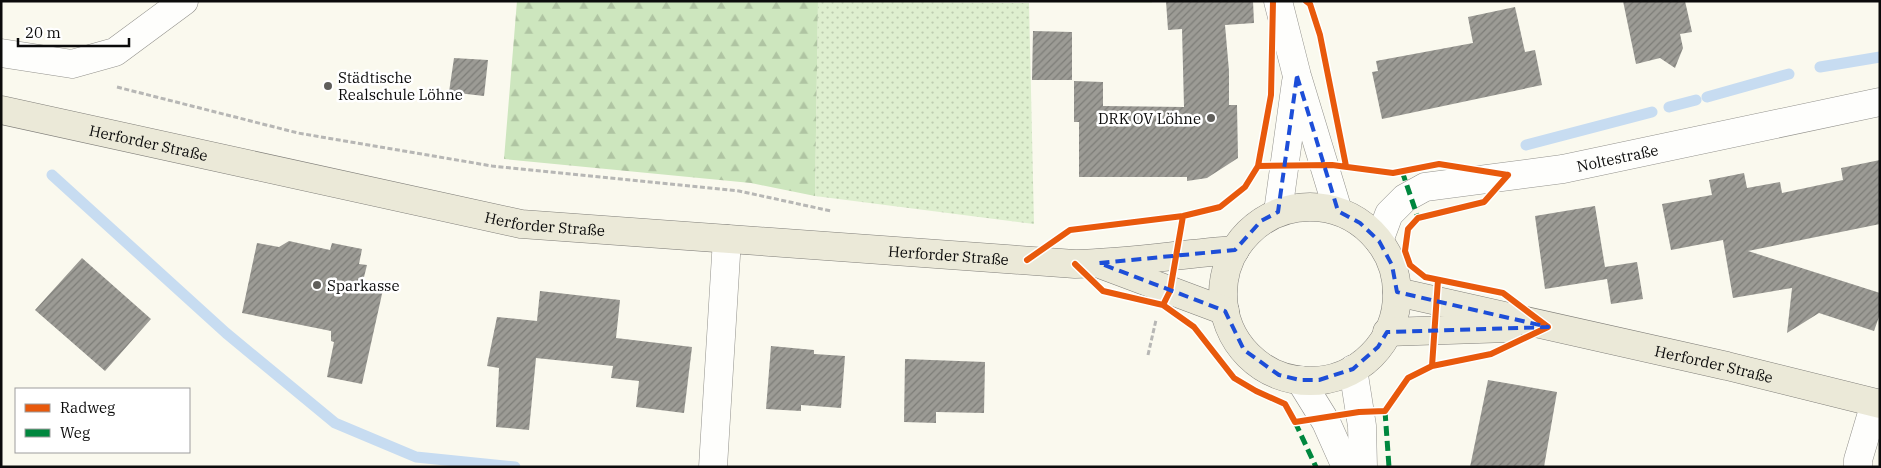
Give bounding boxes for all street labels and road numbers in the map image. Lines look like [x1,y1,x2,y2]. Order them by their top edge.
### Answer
street label: Herforder Straße [87,120,210,165]
street label: Noltestraße [1575,140,1660,175]
street label: Herforder Straße [483,207,606,240]
street label: Herforder Straße [888,241,1010,269]
street label: Herforder Straße [1653,341,1775,387]

